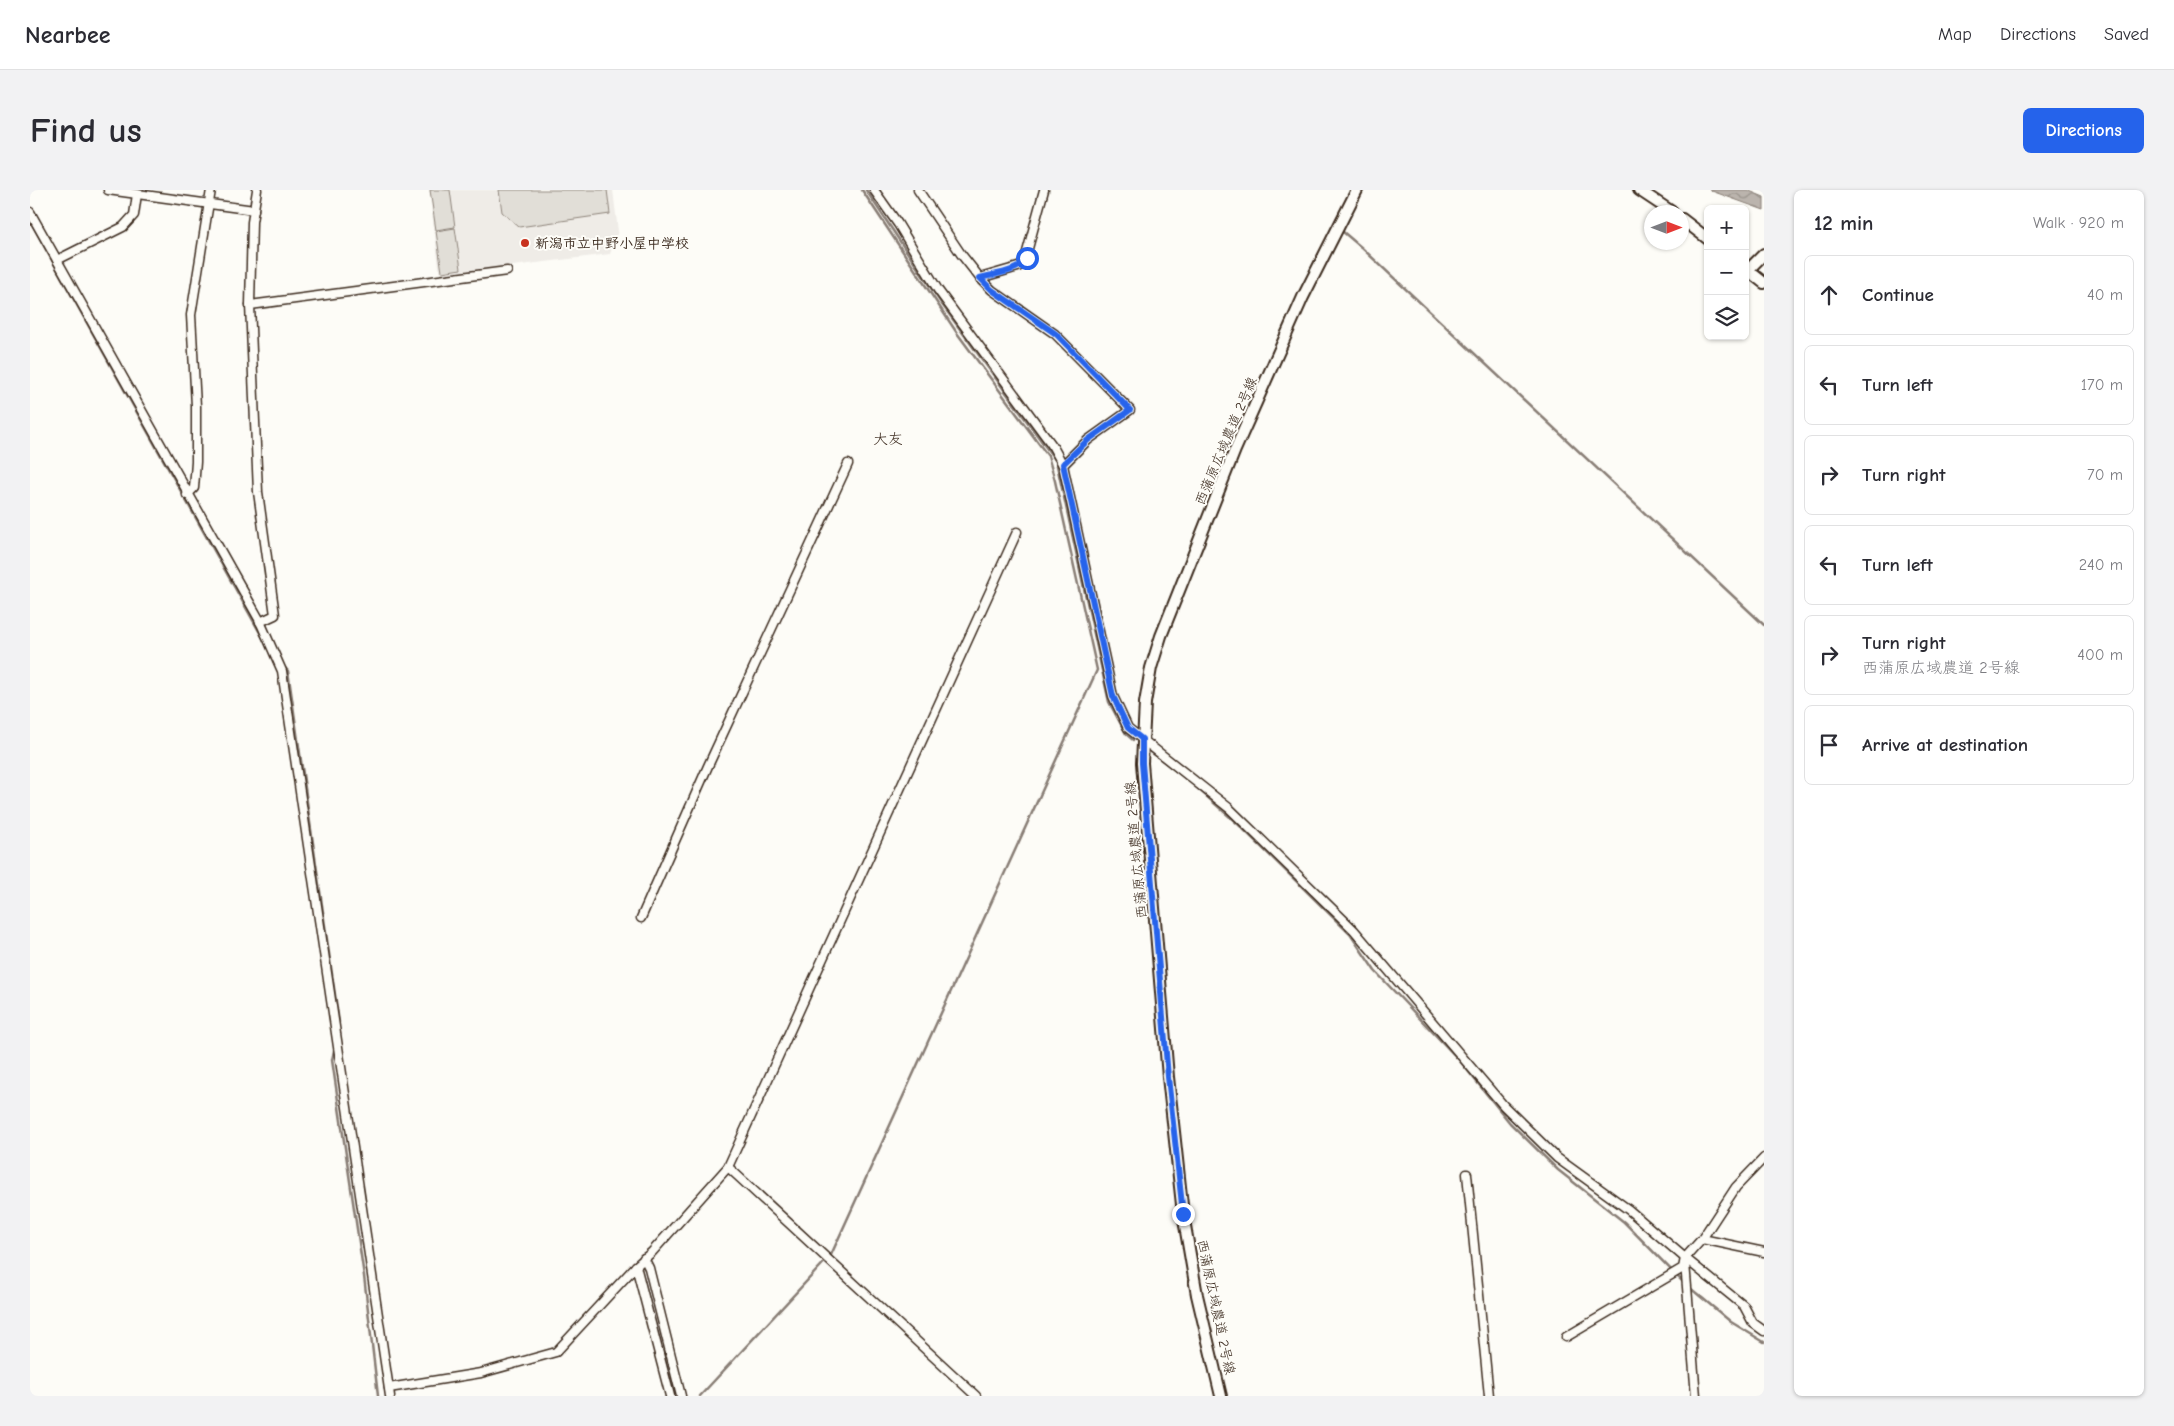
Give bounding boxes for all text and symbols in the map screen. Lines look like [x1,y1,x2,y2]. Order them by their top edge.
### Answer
text: Nearbee [25,21,110,49]
text: Map [1938,24,1972,45]
text: Directions [2000,24,2076,45]
text: Saved [2104,24,2149,45]
button: Directions [2023,108,2144,153]
text: Find us [30,110,142,151]
north arrow [1644,205,1689,250]
map controls [1704,205,1749,340]
button: + [1704,205,1749,250]
text: 12 min [1814,211,1873,235]
text: Walk · 920 m [2033,214,2124,232]
place label: 新潟市立中野小屋中学校 [535,235,689,252]
marker: 新潟市立中野小屋中学校 [519,237,531,249]
route start [1016,247,1039,270]
button: − [1704,250,1749,295]
icon: ahead [1815,281,1843,309]
text: Continue [1862,284,1934,306]
text: 40 m [2087,286,2123,304]
button: layers [1704,295,1749,340]
icon: left [1815,371,1843,399]
street label: 西蒲原広域農道 2号線 [1191,374,1261,508]
text: Turn left [1862,374,1933,396]
text: 170 m [2081,376,2123,394]
district label: 大友 [873,430,903,448]
icon: right [1815,461,1843,489]
text: Turn right [1862,464,1946,486]
text: 70 m [2087,466,2123,484]
icon: left [1815,551,1843,579]
text: Turn left [1862,554,1933,576]
text: 240 m [2079,556,2123,574]
text: Turn right [1862,632,1946,654]
icon: right [1815,641,1843,669]
text: 400 m [2077,646,2123,664]
text: 西蒲原広域農道 2号線 [1862,659,2020,677]
icon: arrive [1815,731,1843,759]
text: Arrive at destination [1862,734,2028,756]
street label: 西蒲原広域農道 2号線 [1122,781,1150,919]
route end [1172,1203,1195,1226]
street label: 西蒲原広域農道 2号線 [1193,1238,1239,1376]

